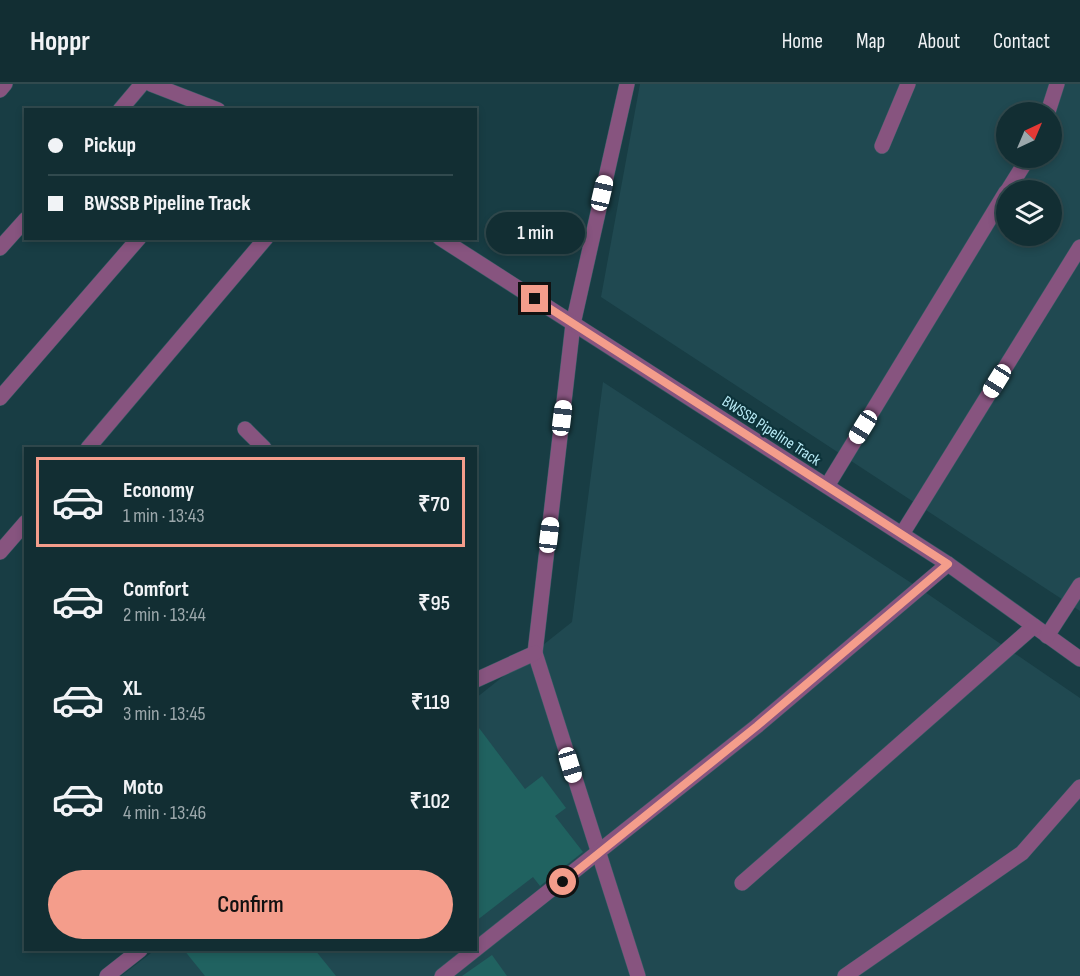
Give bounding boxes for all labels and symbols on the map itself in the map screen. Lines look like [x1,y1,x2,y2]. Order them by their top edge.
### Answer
north arrow [996,102,1062,168]
car [589,173,615,213]
callout: 1 min [486,212,584,254]
route end [521,285,548,312]
car [980,361,1014,401]
street label: BWSSB Pipeline Track [718,392,824,470]
car [551,399,573,437]
car [846,407,880,447]
car [538,516,560,554]
car [556,745,584,785]
route start [549,868,576,895]

